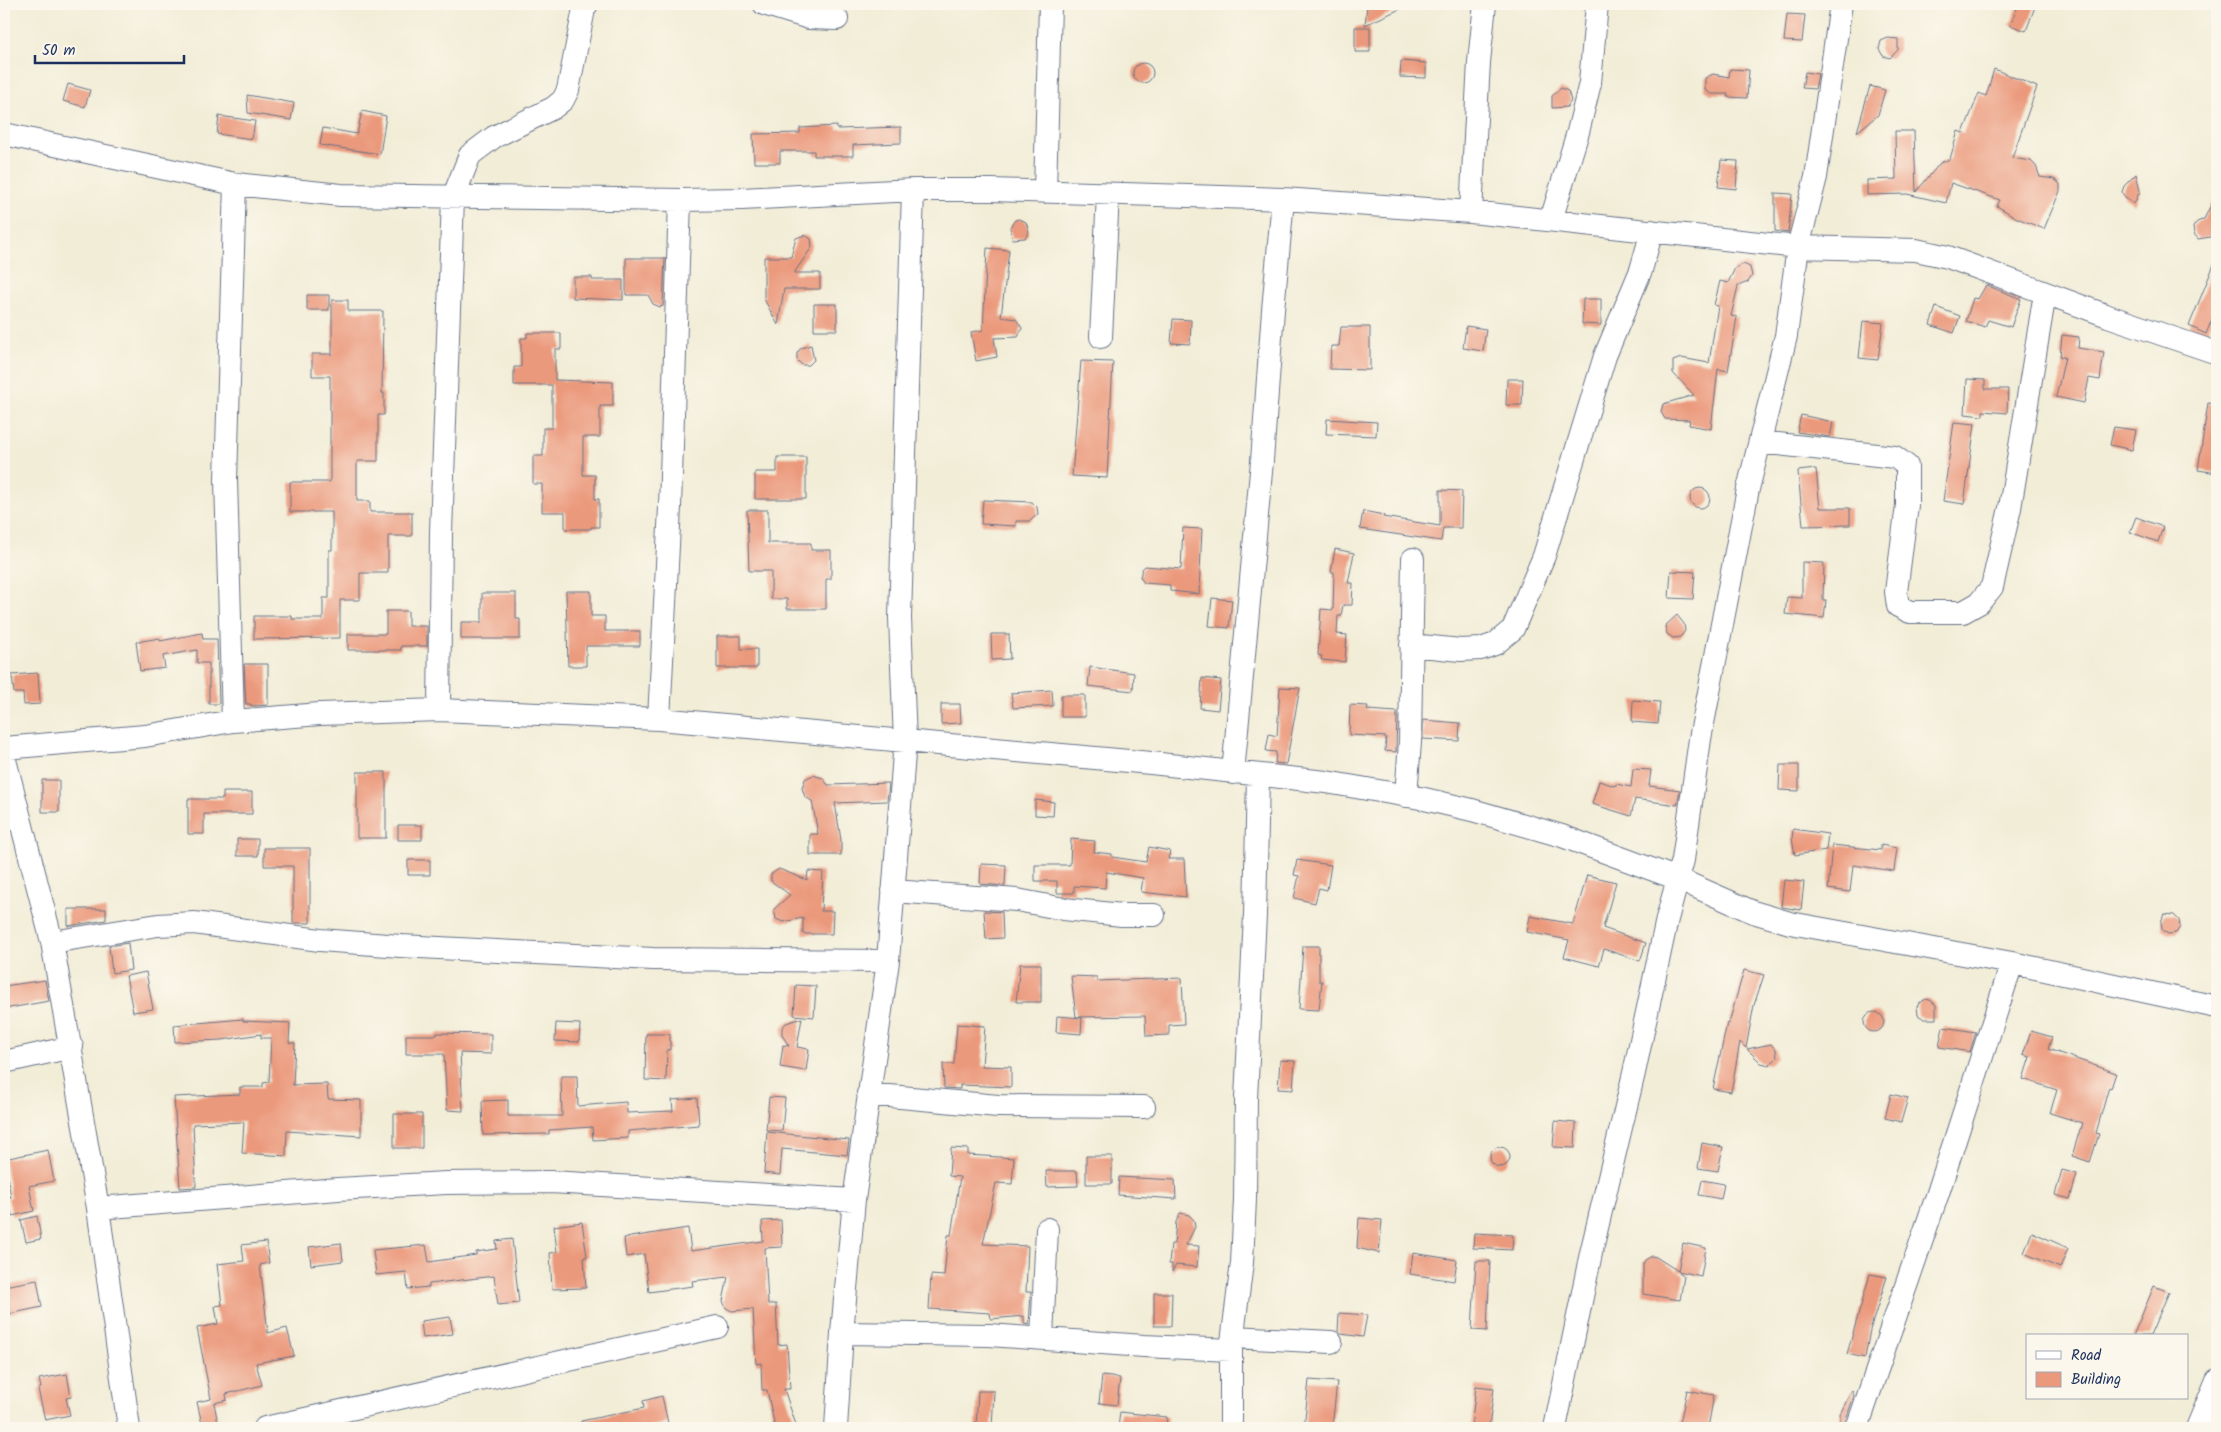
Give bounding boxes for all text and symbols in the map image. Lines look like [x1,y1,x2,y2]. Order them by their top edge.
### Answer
scale bar [35,32,184,64]
text: 50 m [42,39,76,63]
legend [2026,1334,2188,1400]
text: Road [2071,1344,2102,1368]
text: Building [2071,1368,2121,1392]

